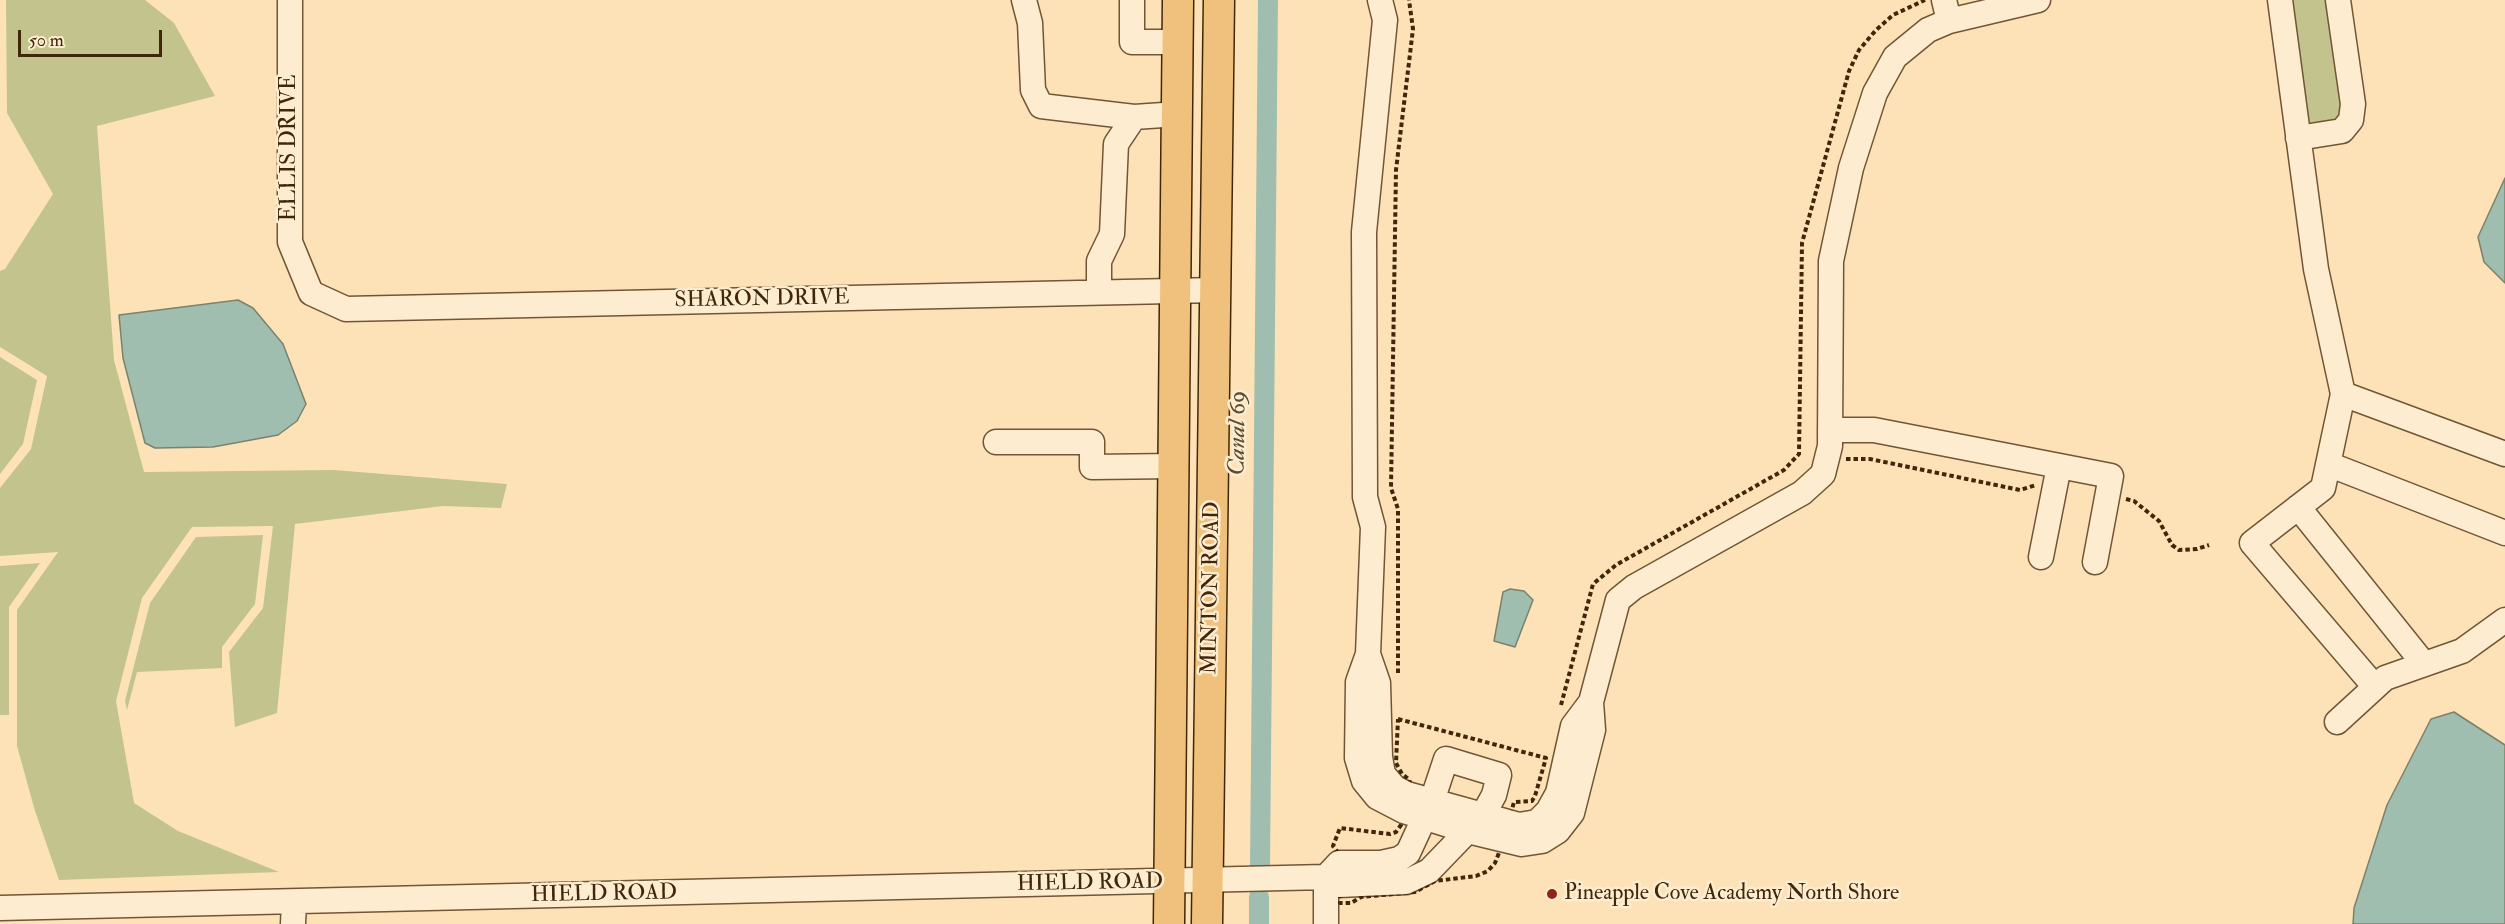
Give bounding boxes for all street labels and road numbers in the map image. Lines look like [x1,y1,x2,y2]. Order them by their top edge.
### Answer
street label: ELLIS DRIVE [277,74,303,222]
street label: SHARON DRIVE [674,285,850,315]
street label: MINTON ROAD [1197,501,1227,675]
street label: HIELD ROAD [1017,870,1163,898]
street label: HIELD ROAD [531,881,677,909]

